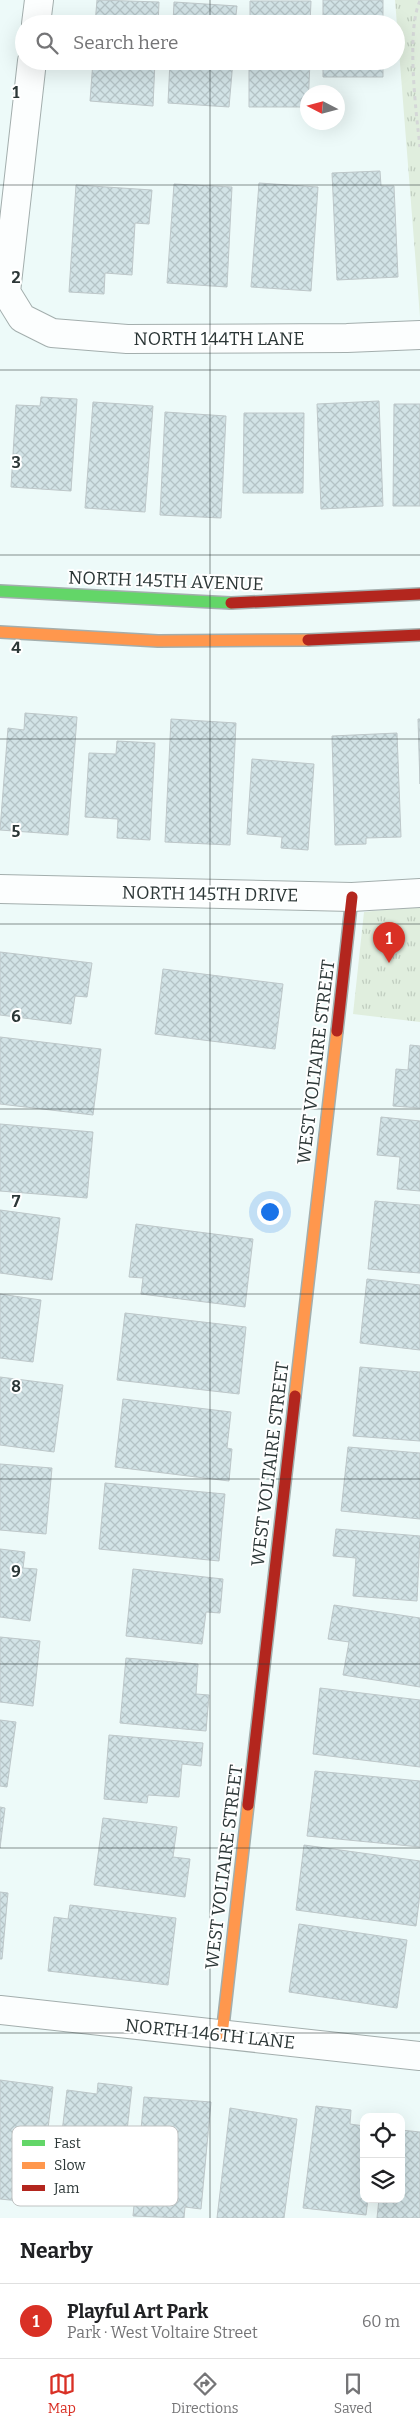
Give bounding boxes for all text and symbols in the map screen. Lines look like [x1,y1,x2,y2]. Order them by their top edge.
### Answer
search box [15,15,405,70]
icon: search [33,29,61,57]
text: Search here [73,31,178,54]
text: 1 [13,83,20,102]
north arrow [300,85,345,130]
text: 2 [11,268,21,287]
street label: NORTH 144TH LANE [134,328,304,350]
text: 3 [11,453,21,472]
street label: NORTH 145TH AVENUE [68,567,264,595]
text: 4 [11,638,21,657]
text: 5 [12,822,21,841]
street label: NORTH 145TH DRIVE [122,881,298,907]
pin: 1 [373,922,405,963]
street label: WEST VOLTAIRE STREET [293,958,340,1166]
text: 6 [11,1007,21,1026]
text: 7 [12,1192,21,1211]
your location [257,1199,283,1225]
street label: WEST VOLTAIRE STREET [247,1360,294,1568]
text: 8 [11,1377,21,1396]
text: 9 [11,1562,21,1581]
street label: WEST VOLTAIRE STREET [201,1763,248,1971]
street label: NORTH 146TH LANE [124,2014,296,2054]
map controls [360,2113,405,2203]
button: locate [360,2113,405,2158]
legend [12,2126,178,2206]
text: Fast [54,2135,81,2152]
text: Slow [54,2157,86,2174]
button: layers [360,2158,405,2203]
text: Jam [53,2180,80,2197]
text: Nearby [20,2238,93,2264]
text: Playful Art Park [67,2300,208,2323]
text: 1 [33,2312,39,2331]
text: 60 m [362,2312,400,2331]
text: Park · West Voltaire Street [67,2323,258,2342]
tab: Map [48,2370,76,2417]
tab: Directions [171,2370,239,2417]
tab: Saved [334,2370,372,2417]

